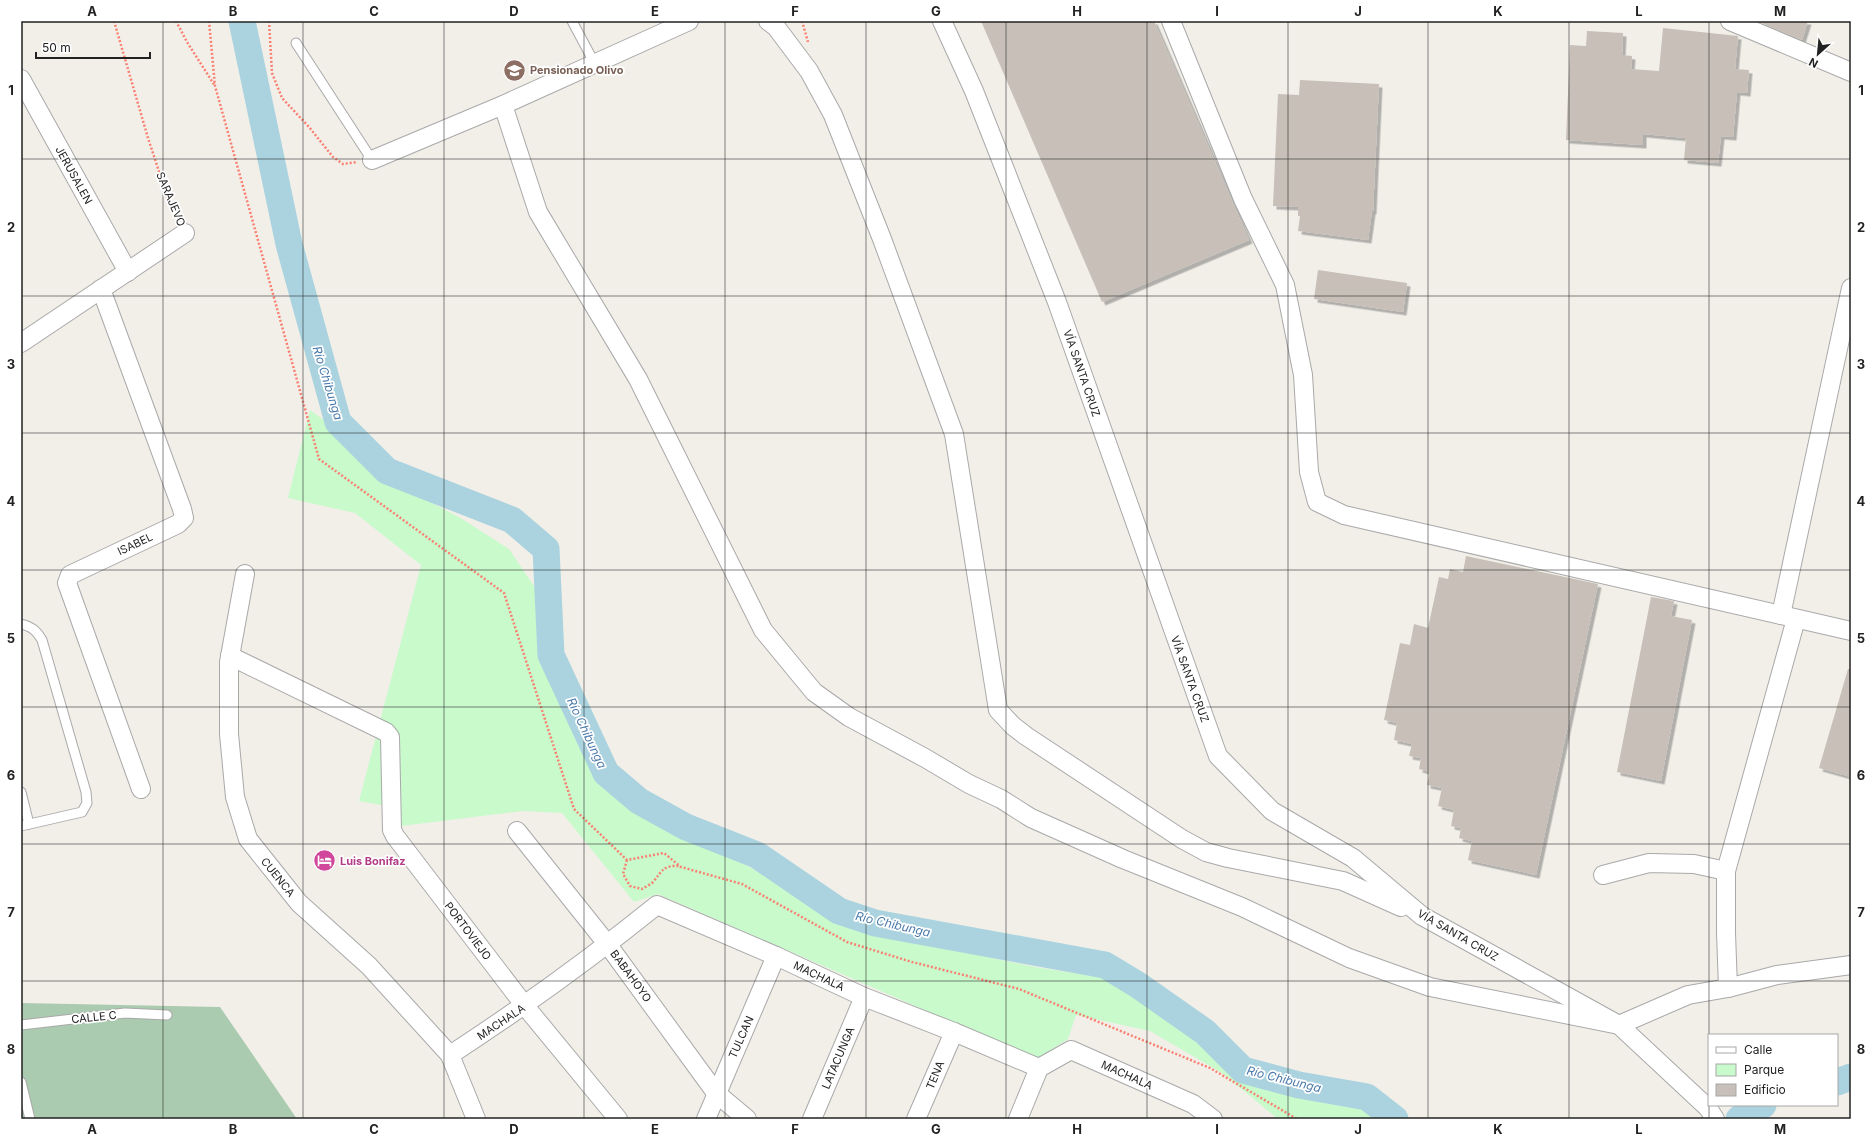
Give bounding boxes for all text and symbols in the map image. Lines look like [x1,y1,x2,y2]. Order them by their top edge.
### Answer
text: A [87,3,97,19]
text: B [229,3,238,19]
text: C [369,3,379,19]
text: D [509,3,519,19]
text: E [651,3,659,19]
text: F [791,3,799,19]
text: G [931,3,941,19]
text: H [1072,3,1082,19]
text: I [1215,3,1219,19]
text: J [1354,3,1362,19]
text: K [1493,3,1503,19]
text: L [1635,3,1643,19]
text: M [1774,3,1786,19]
scale bar [36,34,150,60]
north arrow [1798,34,1838,74]
text: 50 m [42,40,71,55]
text: N [1807,55,1820,71]
school or university icon: Pensionado Olivo [501,57,527,83]
place label: Pensionado Olivo [530,63,624,77]
text: 1 [8,82,14,98]
text: 1 [1858,82,1864,98]
street label: JERUSALEN [52,144,96,206]
street label: SARAJEVO [153,170,189,228]
text: 2 [7,219,15,235]
text: 2 [1857,219,1865,235]
street label: VÍA SANTA CRUZ [1061,328,1103,418]
water label: Río Chibunga [310,344,346,422]
text: 3 [7,356,15,372]
text: 3 [1857,356,1865,372]
text: 4 [7,493,16,509]
text: 4 [1857,493,1866,509]
street label: ISABEL [115,530,155,558]
text: 5 [7,630,15,646]
text: 5 [1857,630,1865,646]
street label: VÍA SANTA CRUZ [1168,634,1212,724]
water label: Río Chibunga [564,695,610,771]
text: 6 [7,767,15,783]
text: 6 [1857,767,1865,783]
hotel icon: Luis Bonifaz [311,848,337,874]
place label: Luis Bonifaz [340,854,406,868]
street label: CUENCA [258,855,298,900]
street label: PORTOVIEJO [442,899,494,963]
text: 7 [7,904,15,920]
text: 7 [1857,904,1865,920]
street label: VÍA SANTA CRUZ [1415,906,1501,964]
water label: Río Chibunga [854,908,932,940]
street label: BABAHOYO [607,947,655,1005]
street label: MACHALA [791,958,847,994]
street label: MACHALA [474,1001,528,1043]
street label: CALLE C [71,1008,117,1026]
street label: TULCAN [725,1014,757,1060]
street label: LATACUNGA [819,1024,858,1091]
legend [1708,1034,1838,1106]
text: 8 [7,1041,15,1057]
text: 8 [1857,1041,1865,1057]
text: Calle [1744,1042,1772,1057]
street label: MACHALA [1099,1057,1155,1093]
street label: TENA [923,1058,947,1091]
water label: Río Chibunga [1245,1062,1323,1096]
text: Parque [1744,1062,1784,1077]
text: Edificio [1744,1082,1786,1097]
text: A [87,1121,97,1137]
text: B [229,1121,238,1137]
text: C [369,1121,379,1137]
text: D [509,1121,519,1137]
text: E [651,1121,659,1137]
text: F [791,1121,799,1137]
text: G [931,1121,941,1137]
text: H [1072,1121,1082,1137]
text: I [1215,1121,1219,1137]
text: J [1354,1121,1362,1137]
text: K [1493,1121,1503,1137]
text: L [1635,1121,1643,1137]
text: M [1774,1121,1786,1137]

